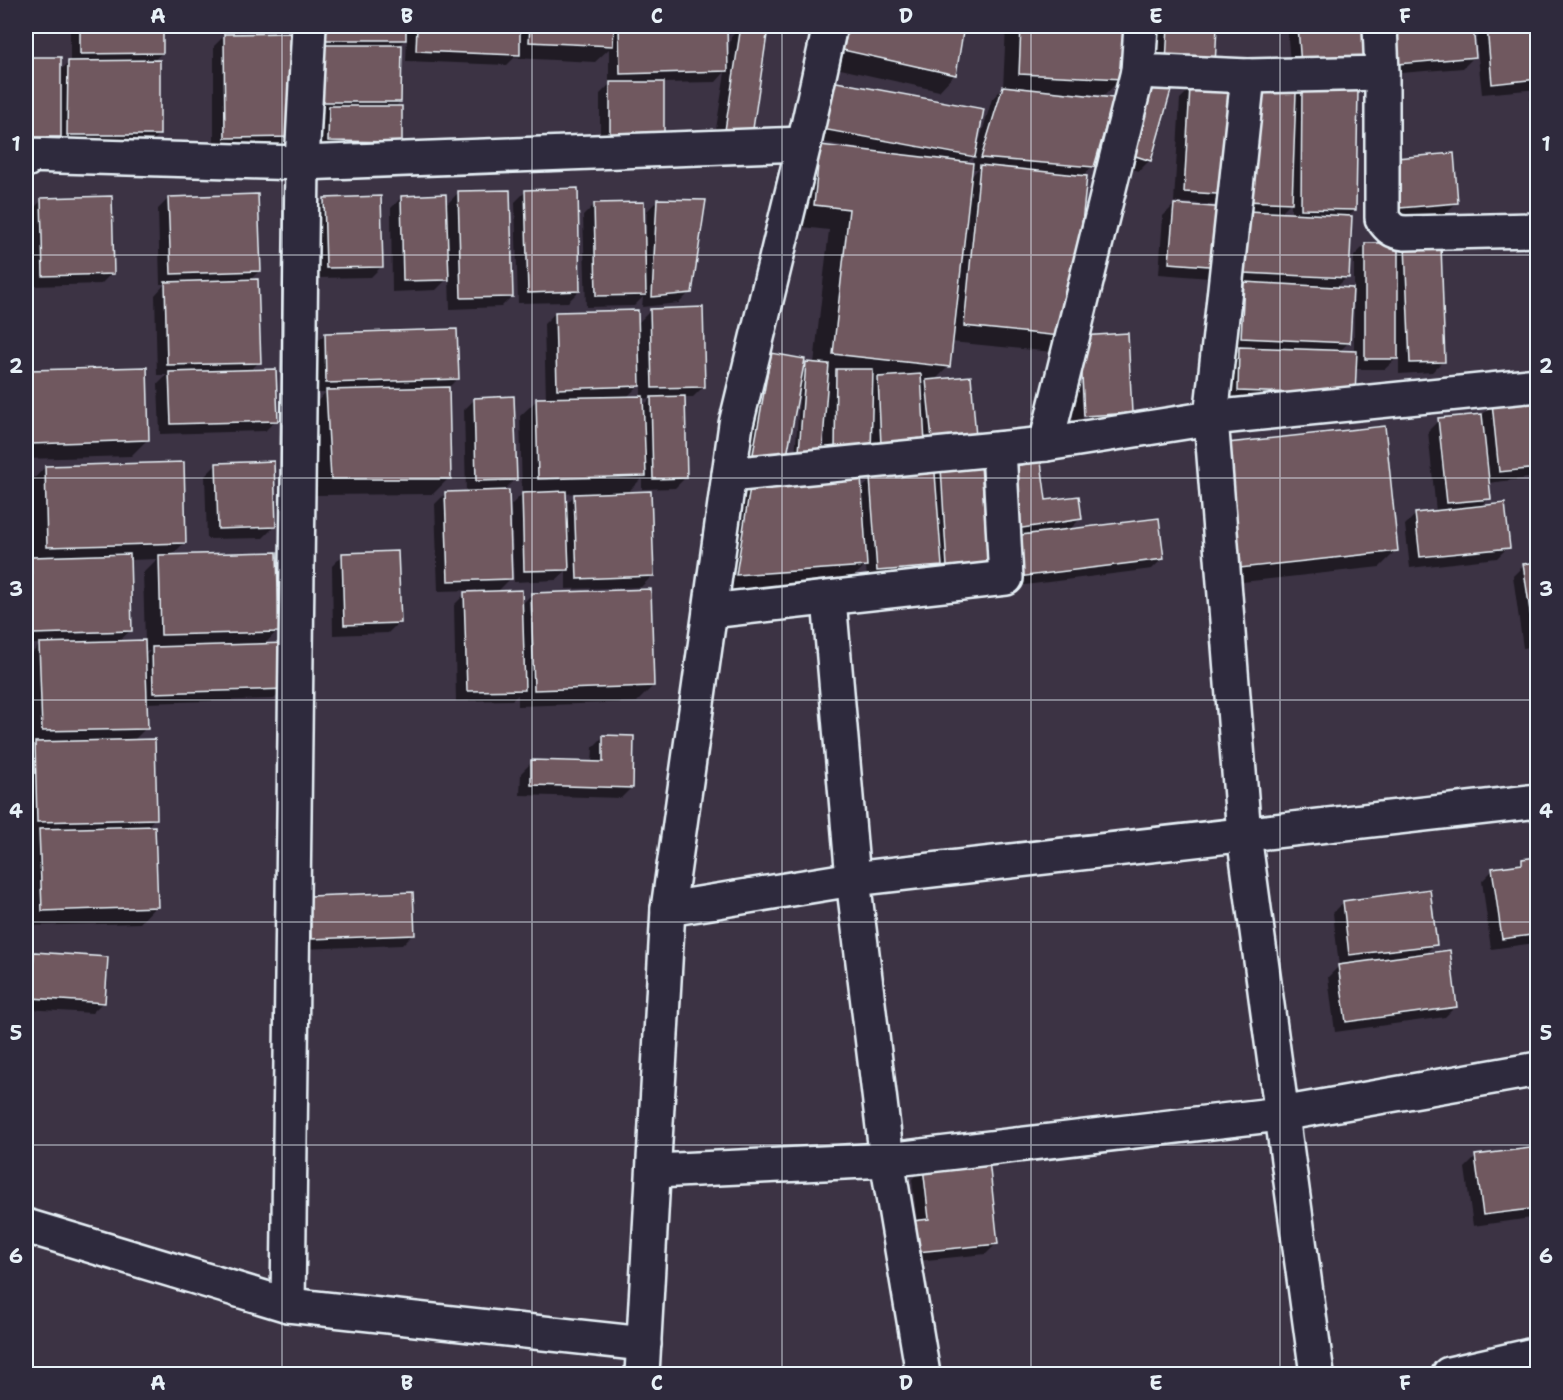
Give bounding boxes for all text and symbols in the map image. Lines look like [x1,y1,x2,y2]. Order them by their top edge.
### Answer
text: A [150,3,166,29]
text: B [401,3,413,29]
text: C [651,3,663,29]
text: D [899,3,913,29]
text: E [1149,3,1163,29]
text: F [1399,3,1411,29]
text: 1 [11,131,21,157]
text: 1 [1541,131,1551,157]
text: 2 [9,353,23,379]
text: 2 [1539,353,1553,379]
text: 3 [9,576,23,602]
text: 3 [1539,576,1553,602]
text: 4 [9,798,23,824]
text: 4 [1539,798,1553,824]
text: 5 [10,1020,22,1046]
text: 5 [1540,1020,1552,1046]
text: 6 [9,1243,23,1269]
text: 6 [1539,1243,1553,1269]
text: A [150,1370,166,1396]
text: B [401,1370,413,1396]
text: C [651,1370,663,1396]
text: D [899,1370,913,1396]
text: E [1149,1370,1163,1396]
text: F [1399,1370,1411,1396]

